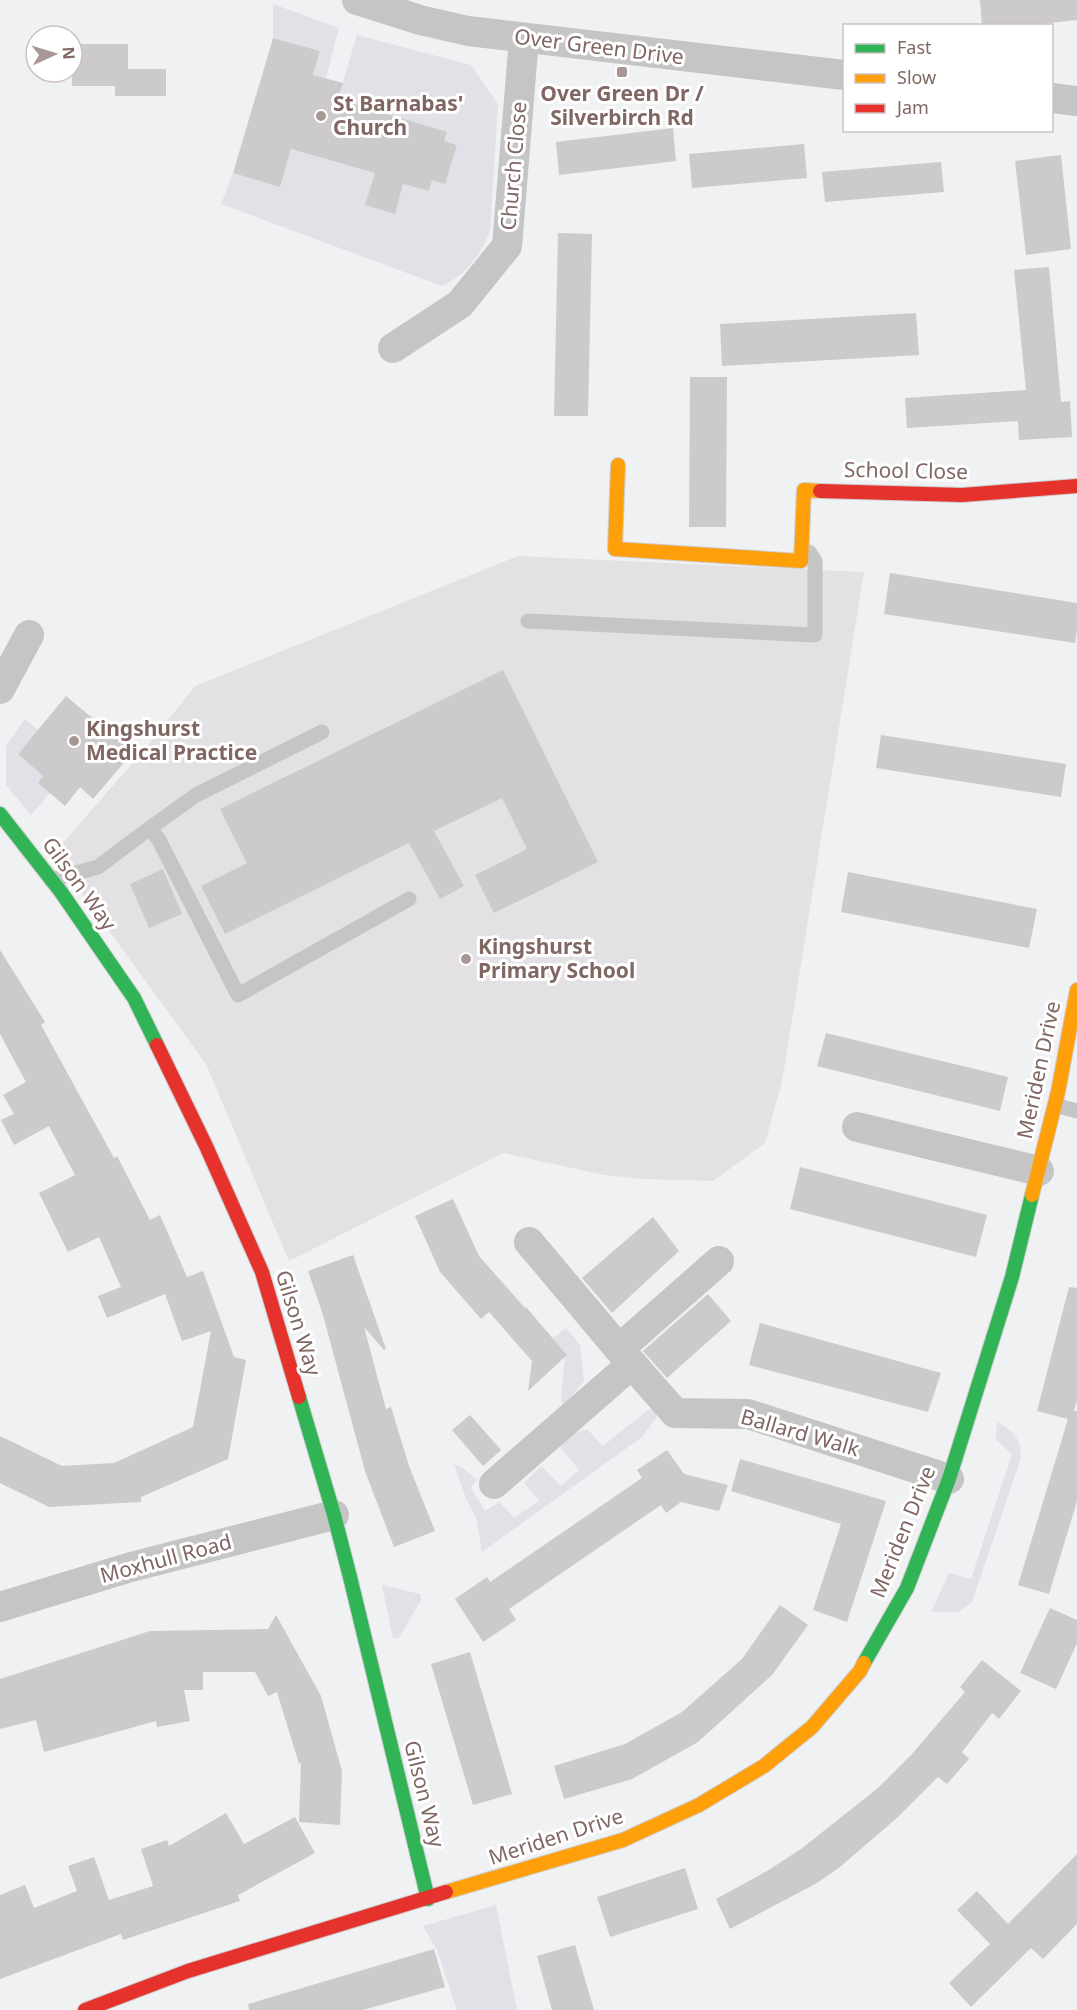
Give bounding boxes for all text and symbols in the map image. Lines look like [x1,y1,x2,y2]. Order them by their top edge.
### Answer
street label: Over Green Drive [513,22,686,70]
north arrow [24,24,84,84]
legend [843,24,1053,132]
text: Fast [897,35,932,59]
text: N [58,46,80,60]
marker: Over Green Dr / Silverbirch Rd [615,65,629,79]
text: Slow [897,65,936,89]
place label: Over Green Dr / Silverbirch Rd [540,79,704,131]
place label: St Barnabas' Church [333,89,463,141]
text: Jam [895,95,929,119]
street label: Church Close [493,100,533,232]
marker: St Barnabas' Church [314,109,328,123]
street label: School Close [844,455,968,485]
place label: Kingshurst Medical Practice [86,714,257,766]
marker: Kingshurst Medical Practice [67,734,81,748]
street label: Gilson Way [36,831,123,936]
place label: Kingshurst Primary School [478,932,635,984]
marker: Kingshurst Primary School [459,952,473,966]
street label: Meriden Drive [1010,998,1066,1141]
street label: Gilson Way [270,1267,328,1379]
street label: Ballard Walk [738,1402,864,1463]
street label: Meriden Drive [863,1461,941,1602]
street label: Moxhull Road [97,1527,235,1589]
street label: Gilson Way [398,1738,452,1850]
street label: Meriden Drive [485,1801,627,1871]

